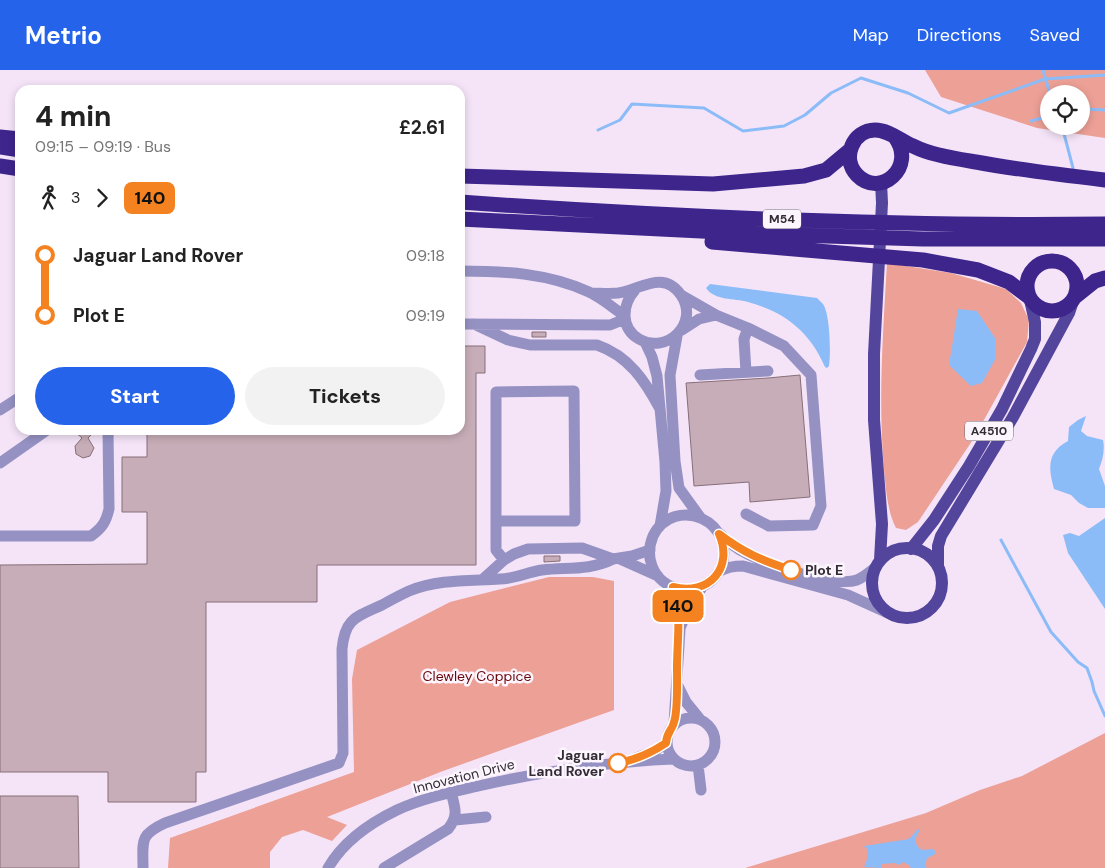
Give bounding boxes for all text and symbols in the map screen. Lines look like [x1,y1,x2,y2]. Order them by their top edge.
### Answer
text: Metrio [25,20,102,51]
text: Map [853,23,889,47]
text: Directions [917,23,1002,47]
text: Saved [1030,23,1080,47]
map controls [1040,85,1090,135]
button: locate [1040,85,1090,135]
text: 4 min [35,98,111,135]
text: £2.61 [399,115,445,140]
text: 09:15 – 09:19 · Bus [35,136,171,157]
icon: walk [35,184,63,212]
icon: forward [88,184,116,212]
text: 140 [134,186,165,210]
text: 3 [71,187,80,208]
road number: M54 [763,210,801,228]
text: Jaguar Land Rover [73,243,243,268]
text: 09:18 [406,245,445,266]
text: Plot E [73,303,125,328]
text: 09:19 [406,305,445,326]
button: Start [35,367,235,425]
button: Tickets [245,367,445,425]
road number: A4510 [965,422,1013,441]
marker: Plot E [781,560,801,580]
place label: Plot E [805,561,843,579]
line badge: 140 [649,590,707,622]
text: 140 [663,594,693,618]
park label: Clewley Coppice [422,667,532,685]
place label: Jaguar Land Rover [529,746,604,780]
marker: Jaguar Land Rover [608,753,628,773]
street label: Innovation Drive [411,755,517,797]

